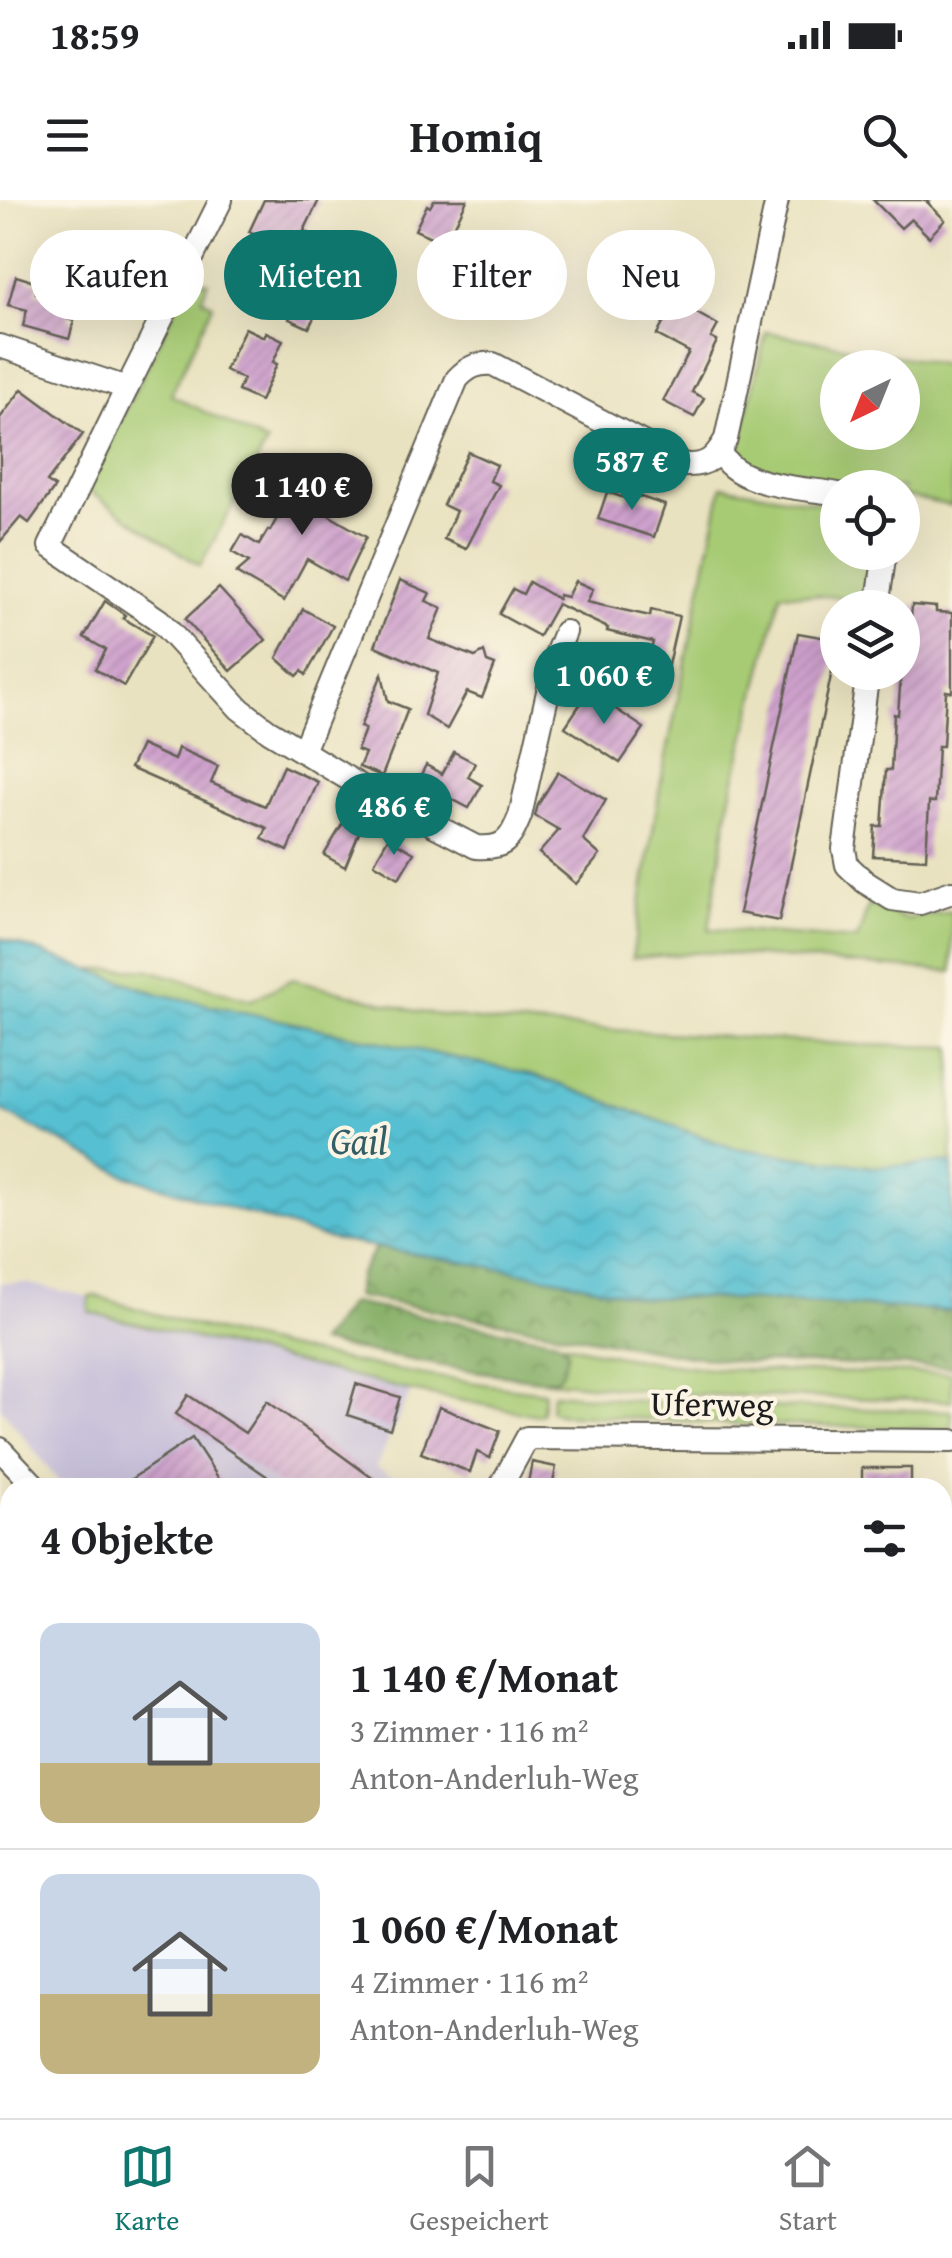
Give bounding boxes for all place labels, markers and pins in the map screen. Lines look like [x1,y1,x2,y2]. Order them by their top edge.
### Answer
pin: 587 € [562,428,702,513]
pin: 1 140 € [210,453,394,538]
pin: 1 060 € [512,642,696,727]
pin: 486 € [324,773,464,858]

